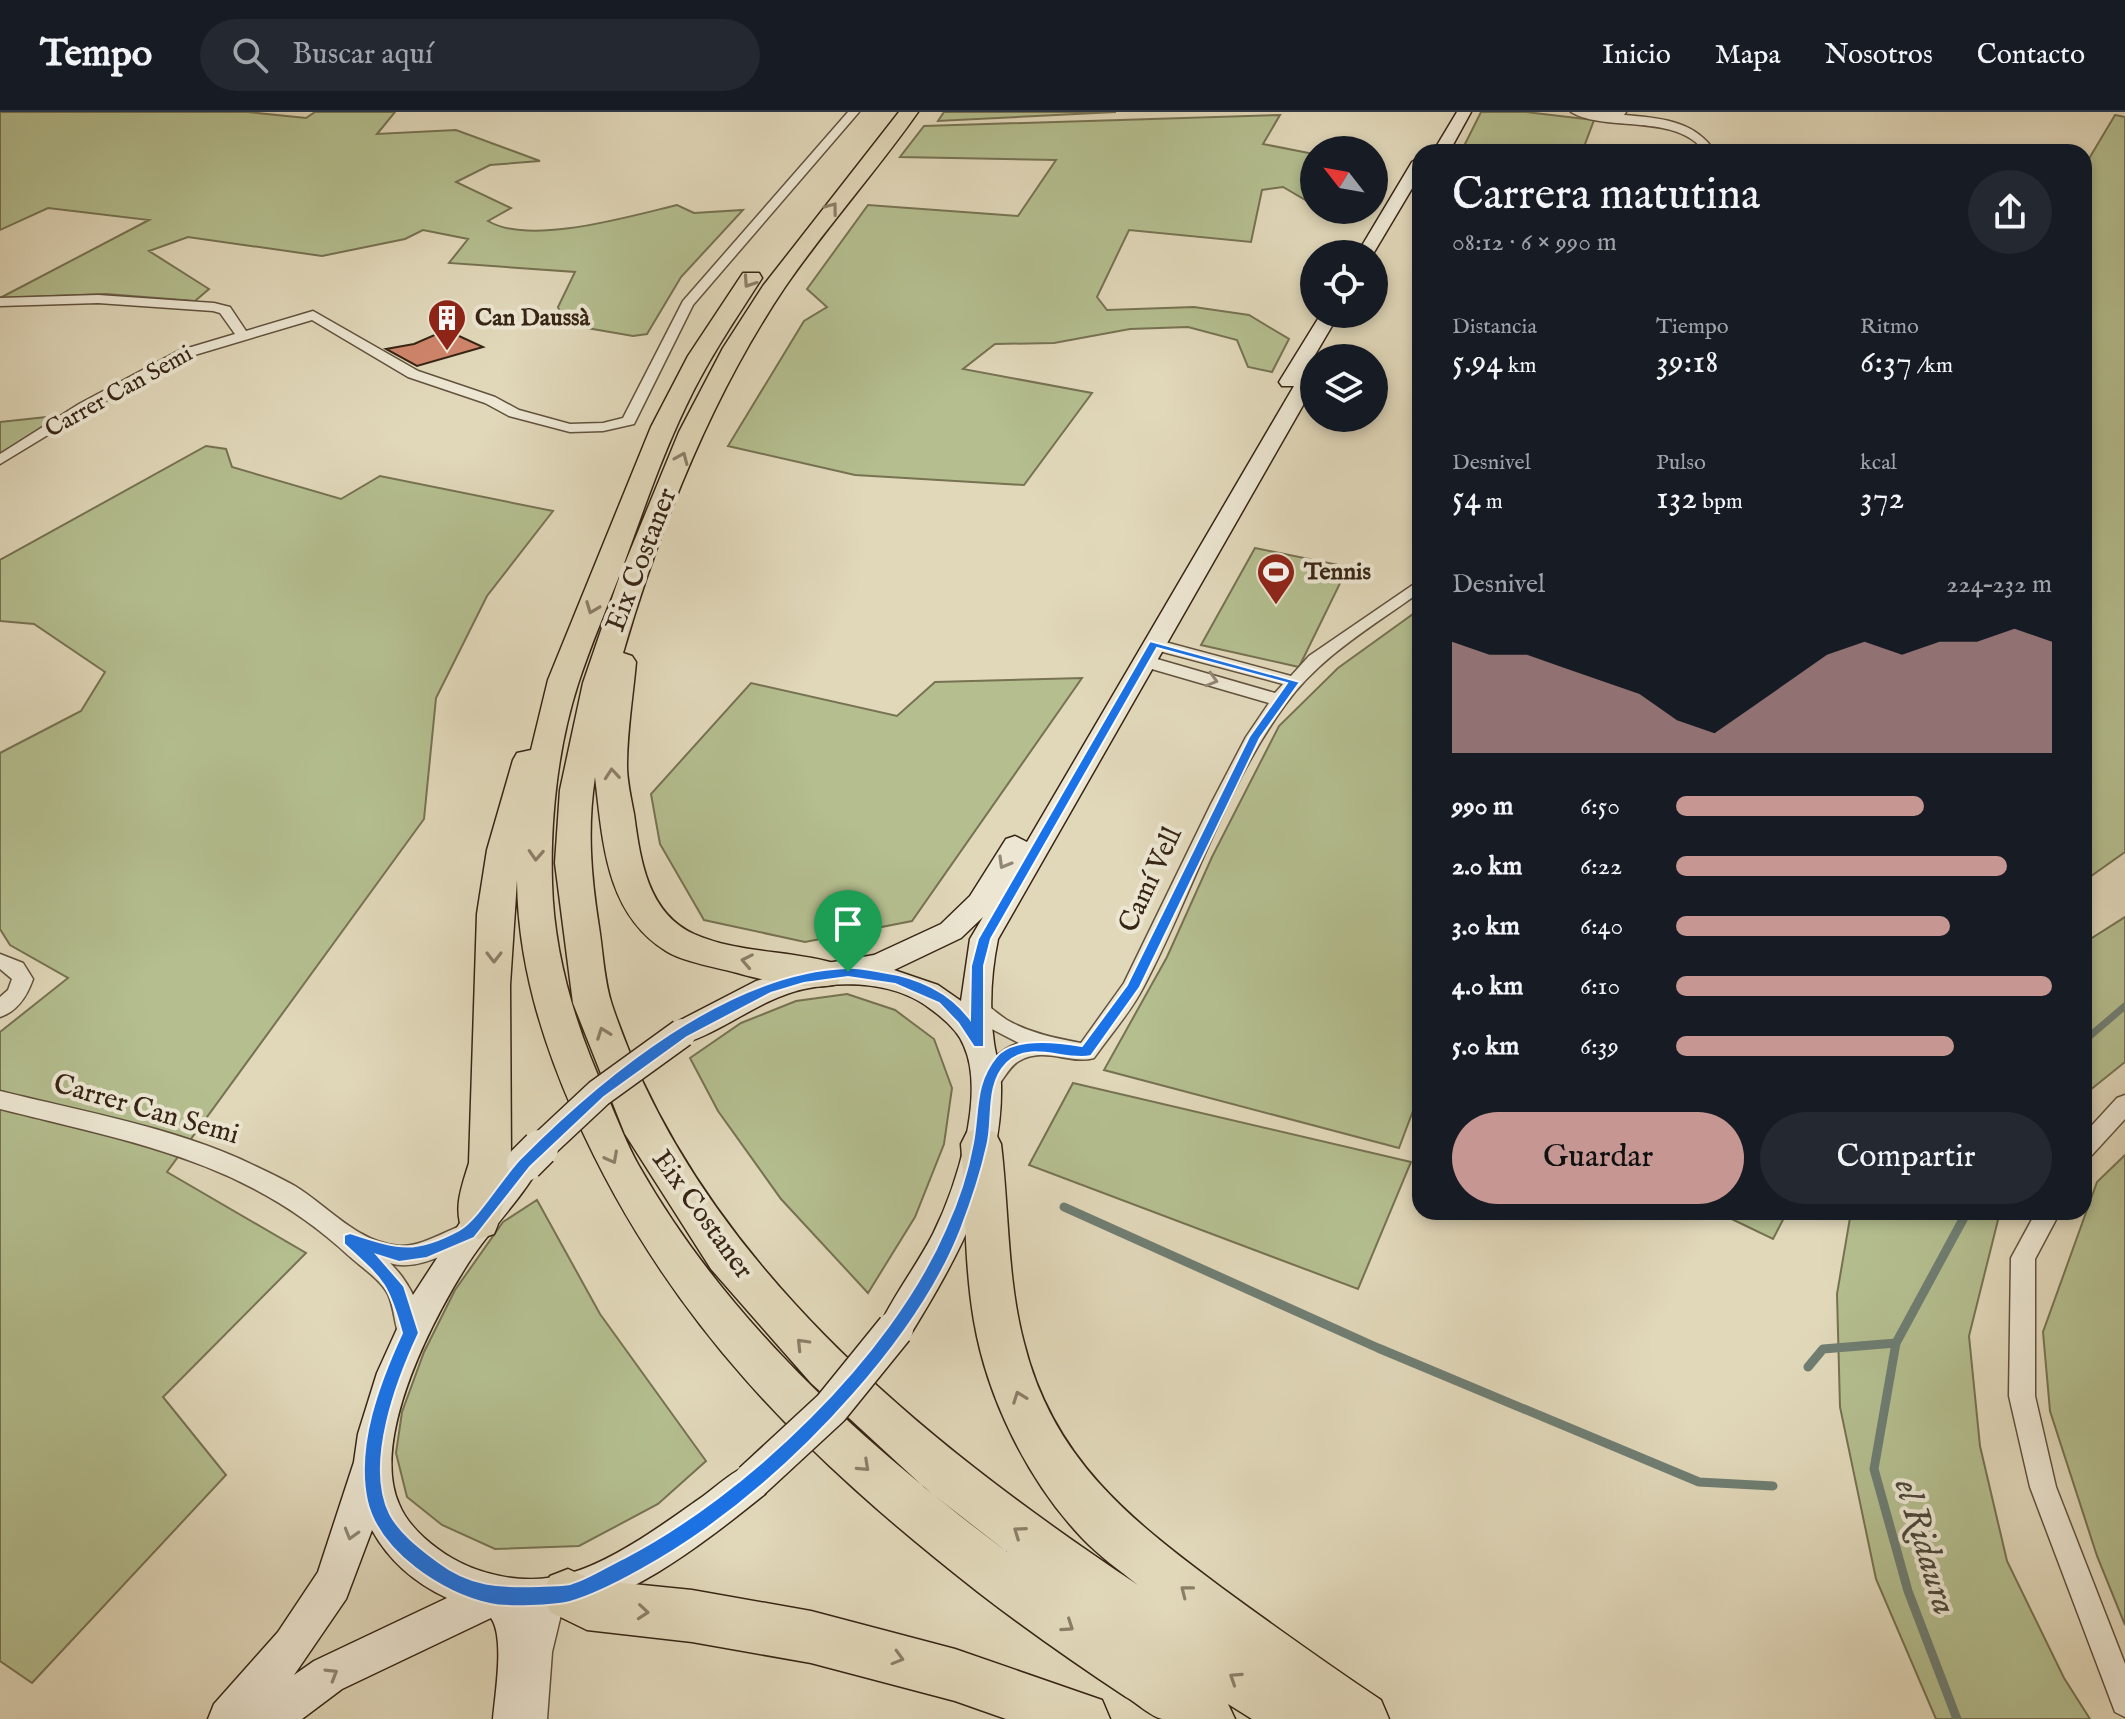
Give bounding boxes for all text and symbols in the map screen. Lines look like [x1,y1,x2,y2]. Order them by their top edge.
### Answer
search box [200,19,760,91]
text: Tempo [40,31,152,79]
icon: search [228,33,272,77]
text: Buscar aquí [292,36,433,74]
text: Inicio [1602,38,1671,73]
text: Mapa [1715,38,1781,73]
text: Nosotros [1825,38,1933,73]
text: Contacto [1977,38,2085,73]
north arrow [1300,136,1388,224]
map controls [1300,136,1388,432]
text: Carrera matutina [1452,168,1760,224]
button: share [1968,170,2052,254]
one-way arrow [822,203,836,217]
text: 08:12 · 6 × 990 m [1452,226,1617,259]
button: locate [1300,240,1388,328]
one-way arrow [744,274,759,288]
building icon: Can Daussà [426,297,468,352]
place label: Can Daussà [475,303,591,334]
text: Distancia [1452,313,1537,341]
text: Tiempo [1656,313,1729,341]
text: Ritmo [1860,313,1919,341]
street label: Carrer Can Semi [40,339,198,445]
text: 5.94 [1452,341,1503,384]
text: 39:18 [1656,341,1719,384]
text: 6:37 [1860,341,1912,384]
button: layers [1300,344,1388,432]
text: km [1503,352,1536,380]
text: /km [1912,352,1953,380]
text: Desnivel [1452,449,1531,477]
text: Pulso [1656,449,1706,477]
text: kcal [1860,449,1897,477]
one-way arrow [672,452,688,466]
text: 54 [1452,477,1481,520]
text: 132 [1656,477,1697,520]
text: 372 [1860,477,1905,520]
street label: Eix Costaner [599,483,685,637]
text: m [1481,488,1503,516]
text: bpm [1697,488,1743,516]
sports icon: Tennis [1255,551,1297,606]
place label: Tennis [1303,557,1371,588]
text: Desnivel [1452,568,1545,601]
text: 224–232 m [1946,568,2052,601]
one-way arrow [586,600,602,614]
one-way arrow [1205,671,1218,687]
one-way arrow [604,767,621,780]
text: 990 m [1452,790,1513,823]
text: 6:50 [1580,790,1620,823]
street label: Camí Vell [1111,821,1191,938]
one-way arrow [528,849,545,862]
text: 2.0 km [1452,850,1522,883]
text: 6:22 [1580,850,1622,883]
one-way arrow [999,854,1014,869]
pin [814,890,882,972]
icon: arrive [826,902,870,946]
text: 3.0 km [1452,910,1520,943]
text: 6:40 [1580,910,1623,943]
one-way arrow [485,951,503,964]
one-way arrow [740,954,754,971]
text: 4.0 km [1452,970,1523,1003]
text: 6:10 [1580,970,1620,1003]
one-way arrow [596,1027,612,1041]
text: 5.0 km [1452,1030,1519,1063]
text: 6:39 [1580,1030,1619,1063]
street label: Carrer Can Semi [49,1067,243,1153]
button: Guardar [1452,1112,1744,1204]
button: Compartir [1760,1112,2052,1204]
street label: Eix Costaner [643,1143,761,1287]
one-way arrow [602,1149,618,1164]
one-way arrow [797,1339,812,1353]
one-way arrow [1012,1391,1029,1405]
one-way arrow [854,1457,869,1471]
water label: el Ridaura [1882,1473,1967,1620]
one-way arrow [344,1527,360,1541]
one-way arrow [1014,1527,1028,1542]
one-way arrow [1180,1587,1195,1601]
one-way arrow [637,1603,650,1620]
one-way arrow [1060,1616,1074,1631]
one-way arrow [891,1649,904,1665]
one-way arrow [323,1668,338,1684]
one-way arrow [1229,1673,1243,1688]

